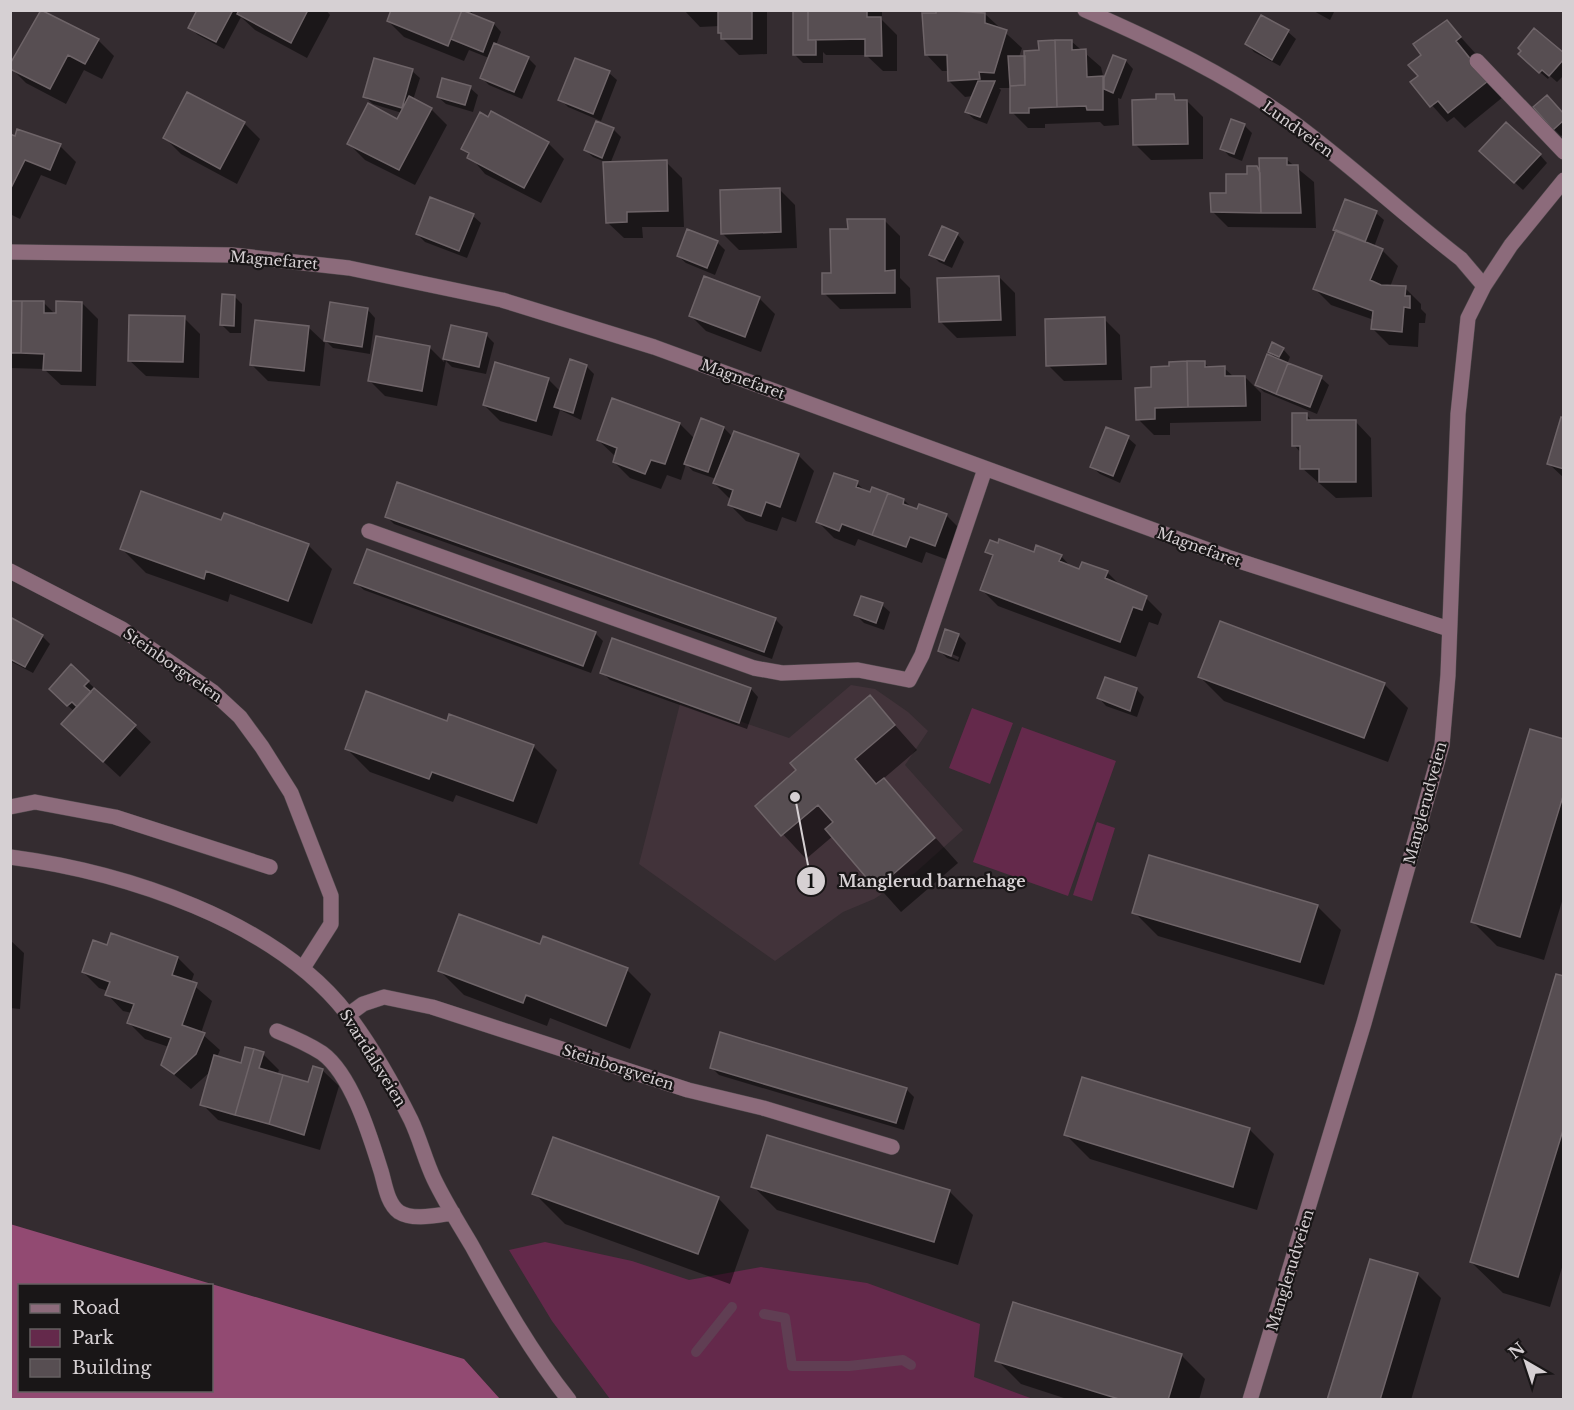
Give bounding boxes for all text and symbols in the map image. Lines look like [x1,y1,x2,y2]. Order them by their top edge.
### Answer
street label: Lundveien [1259,97,1337,161]
street label: Magnefaret [229,247,319,273]
street label: Magnefaret [698,355,788,403]
street label: Magnefaret [1154,523,1244,571]
street label: Steinborgveien [120,624,226,706]
street label: Manglerudveien [1399,740,1451,866]
callout: Manglerud barnehage [796,864,1038,898]
text: 1 [807,871,815,893]
text: Manglerud barnehage [838,871,1026,891]
street label: Svartdalsveien [336,1006,410,1110]
street label: Steinborgveien [560,1040,676,1094]
street label: Manglerudveien [1262,1207,1318,1333]
legend [18,1284,213,1392]
text: Road [72,1297,120,1319]
text: Park [72,1327,114,1349]
north arrow [1496,1332,1556,1392]
text: N [1504,1338,1529,1363]
text: Building [72,1357,151,1379]

